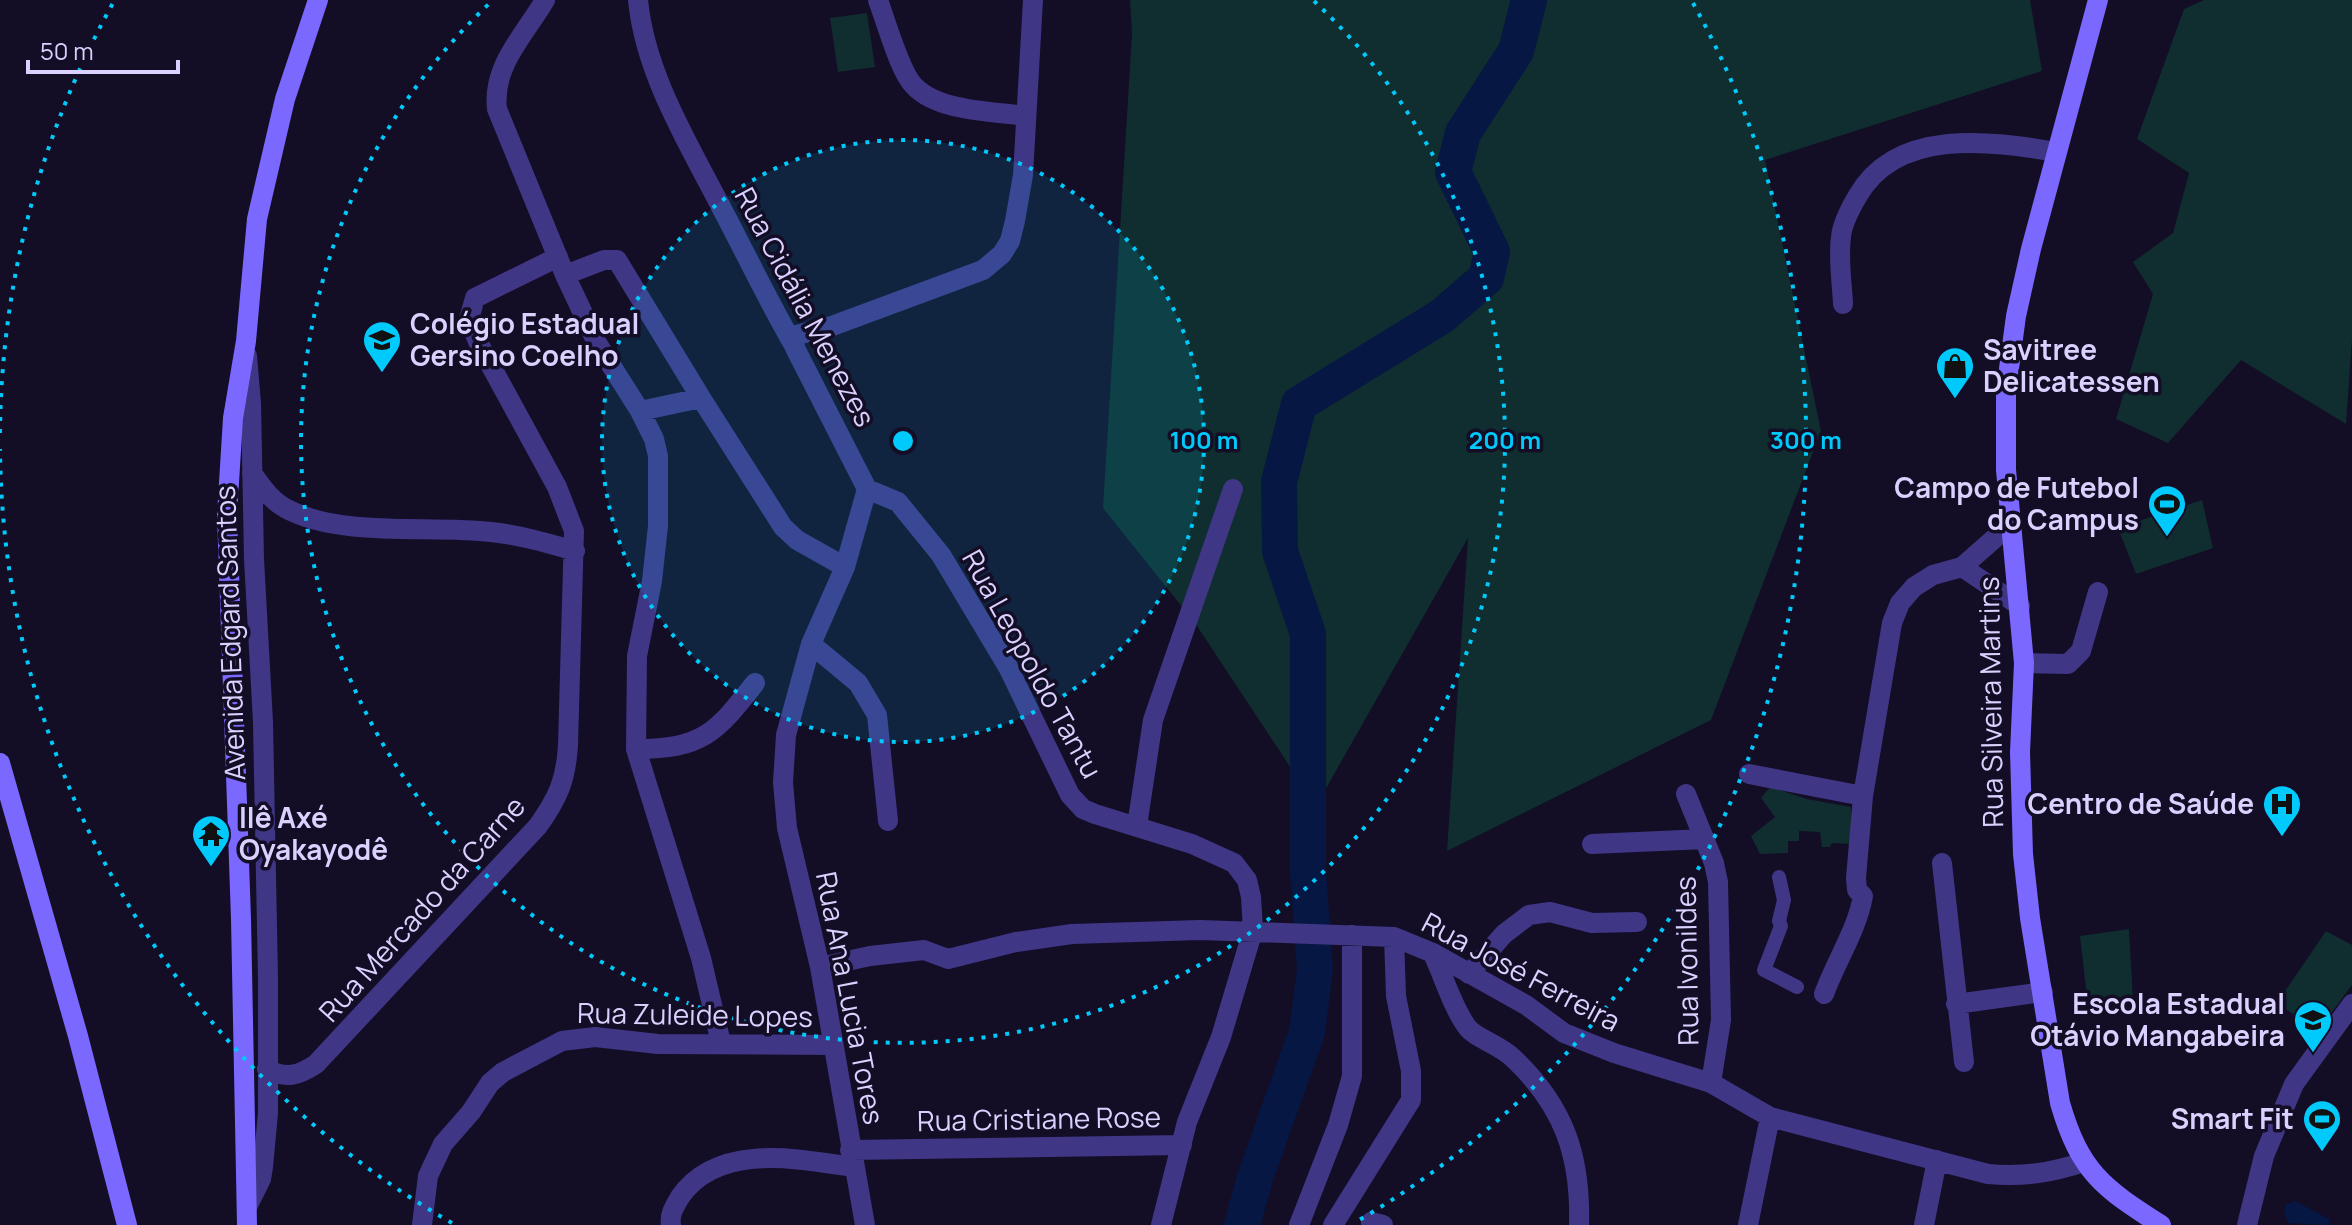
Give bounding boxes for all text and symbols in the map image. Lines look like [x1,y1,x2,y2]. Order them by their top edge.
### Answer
scale bar [28,24,178,74]
text: 50 m [40,34,94,67]
street label: Rua Cidália Menezes [727,180,885,433]
place label: Colégio Estadual Gersino Coelho [410,304,639,374]
school or university icon: Colégio Estadual Gersino Coelho [361,319,403,374]
place label: Savitree Delicatessen [1983,330,2160,400]
shop icon: Savitree Delicatessen [1934,345,1976,400]
text: 100 m [1170,423,1238,456]
text: 200 m [1469,423,1541,456]
text: 300 m [1770,423,1842,456]
centre of rings [889,427,917,455]
place label: Campo de Futebol do Campus [1894,468,2139,538]
sports icon: Campo de Futebol do Campus [2146,483,2188,538]
street label: Avenida Edgard Santos [205,485,253,781]
street label: Rua Leopoldo Tantu [954,542,1112,785]
street label: Rua Silveira Martins [1969,576,2011,828]
hospital icon: Centro de Saúde [2261,783,2303,838]
place label: Centro de Saúde [2028,784,2254,822]
street label: Rua Mercado da Carne [310,787,533,1029]
place label: Ilê Axé Oyakayodê [239,798,388,868]
temple icon: Ilê Axé Oyakayodê [190,813,232,868]
street label: Rua Ana Lucia Tores [808,868,894,1127]
street label: Rua Ivonildes [1666,876,1706,1046]
street label: Rua José Ferreira [1416,903,1627,1039]
place label: Escola Estadual Otávio Mangabeira [2030,984,2285,1054]
street label: Rua Zuleide Lopes [577,993,813,1035]
school or university icon: Escola Estadual Otávio Mangabeira [2292,999,2334,1054]
street label: Rua Cristiane Rose [917,1097,1161,1139]
sports icon: Smart Fit [2301,1098,2343,1153]
place label: Smart Fit [2171,1099,2294,1137]

